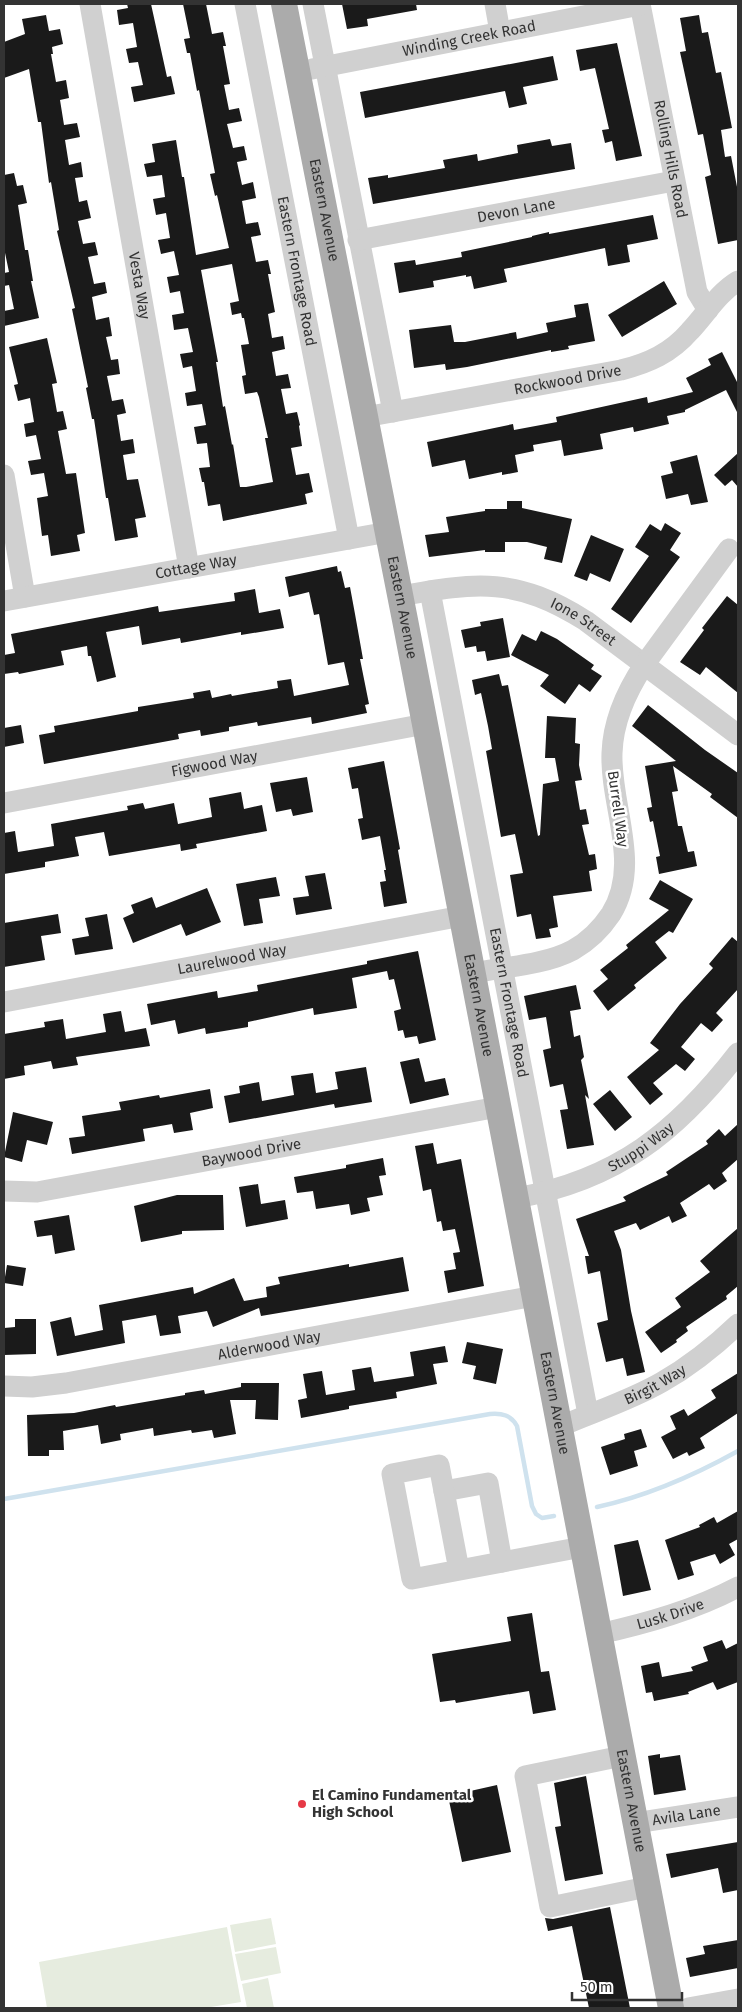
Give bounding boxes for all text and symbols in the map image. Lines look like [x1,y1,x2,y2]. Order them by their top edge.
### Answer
street label: Winding Creek Road [401,17,537,60]
street label: Rolling Hills Road [650,98,691,220]
street label: Eastern Avenue [306,157,343,263]
street label: Devon Lane [476,194,557,227]
street label: Eastern Frontage Road [274,195,320,347]
street label: Vesta Way [125,251,154,321]
street label: Rockwood Drive [512,361,623,398]
street label: Cottage Way [154,550,239,583]
street label: Eastern Avenue [384,554,421,661]
street label: Ione Street [548,594,620,650]
street label: Figwood Way [170,747,260,780]
street label: Burrell Way [604,770,632,849]
street label: Eastern Frontage Road [486,926,532,1079]
street label: Laurelwood Way [176,940,289,978]
street label: Eastern Avenue [460,952,498,1058]
street label: Stuppi Way [605,1118,678,1176]
street label: Baywood Drive [200,1134,303,1170]
street label: Alderwood Way [216,1327,323,1364]
street label: Eastern Avenue [536,1350,574,1456]
street label: Birgit Way [621,1360,690,1408]
street label: Lusk Drive [635,1595,707,1633]
street label: Eastern Avenue [613,1748,650,1854]
place label: El Camino Fundamental High School [312,1786,472,1821]
marker: El Camino Fundamental High School [296,1798,308,1810]
street label: Avila Lane [651,1801,722,1829]
scale bar [572,1970,682,2002]
text: 50 m [580,1978,613,1996]

